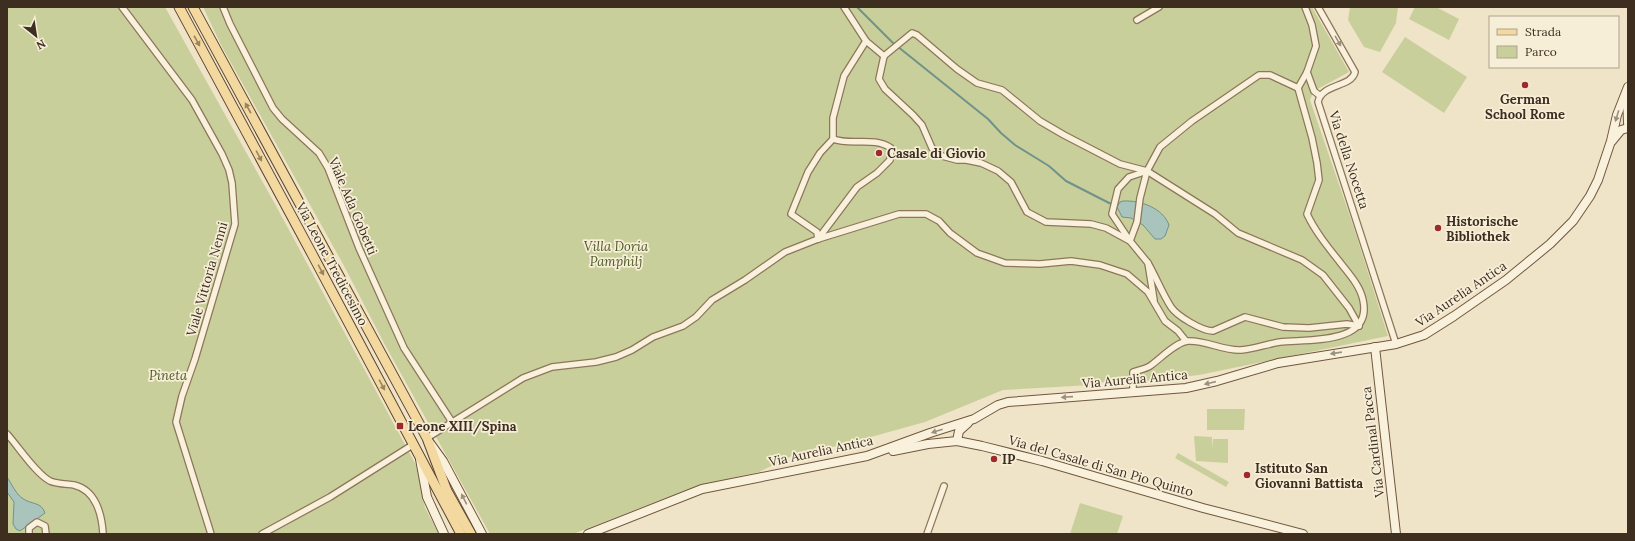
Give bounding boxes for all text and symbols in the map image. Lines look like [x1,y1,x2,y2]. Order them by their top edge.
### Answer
north arrow [16,16,56,56]
legend [1489,16,1619,68]
text: Strada [1525,24,1561,39]
one-way arrow [194,35,201,47]
one-way arrow [1334,35,1341,47]
text: N [33,36,48,53]
text: Parco [1525,44,1557,59]
marker: German School Rome [1520,80,1530,90]
place label: German School Rome [1485,91,1565,123]
one-way arrow [244,102,251,114]
street label: Via della Nocetta [1325,108,1373,211]
one-way arrow [1614,110,1620,122]
place label: Casale di Giovio [887,145,986,162]
marker: Casale di Giovio [874,148,884,158]
one-way arrow [256,150,263,161]
street label: Viale Ada Gobetti [324,154,381,258]
street label: Via Leone Tredicesimo [292,198,372,329]
place label: Historische Bibliothek [1446,213,1518,245]
street label: Viale Vittoria Nenni [182,219,232,339]
marker: Historische Bibliothek [1433,223,1443,233]
park label: Villa Doria Pamphilj [584,238,649,270]
street label: Via Aurelia Antica [1411,257,1510,331]
one-way arrow [318,264,324,276]
one-way arrow [1330,350,1342,356]
street label: Via Aurelia Antica [1080,366,1189,392]
park label: Pineta [149,367,188,384]
one-way arrow [379,379,385,391]
one-way arrow [1204,380,1216,386]
street label: Via Cardinal Pacca [1358,385,1388,499]
one-way arrow [1060,394,1073,400]
place label: Leone XIII/Spina [408,418,517,435]
marker: Leone XIII/Spina [395,421,405,431]
one-way arrow [930,428,942,434]
street label: Via del Casale di San Pio Quinto [1006,431,1196,501]
street label: Via Aurelia Antica [766,432,875,471]
place label: IP [1002,451,1016,468]
marker: IP [989,454,999,464]
place label: Istituto San Giovanni Battista [1255,460,1363,492]
marker: Istituto San Giovanni Battista [1242,470,1252,480]
one-way arrow [461,494,467,505]

